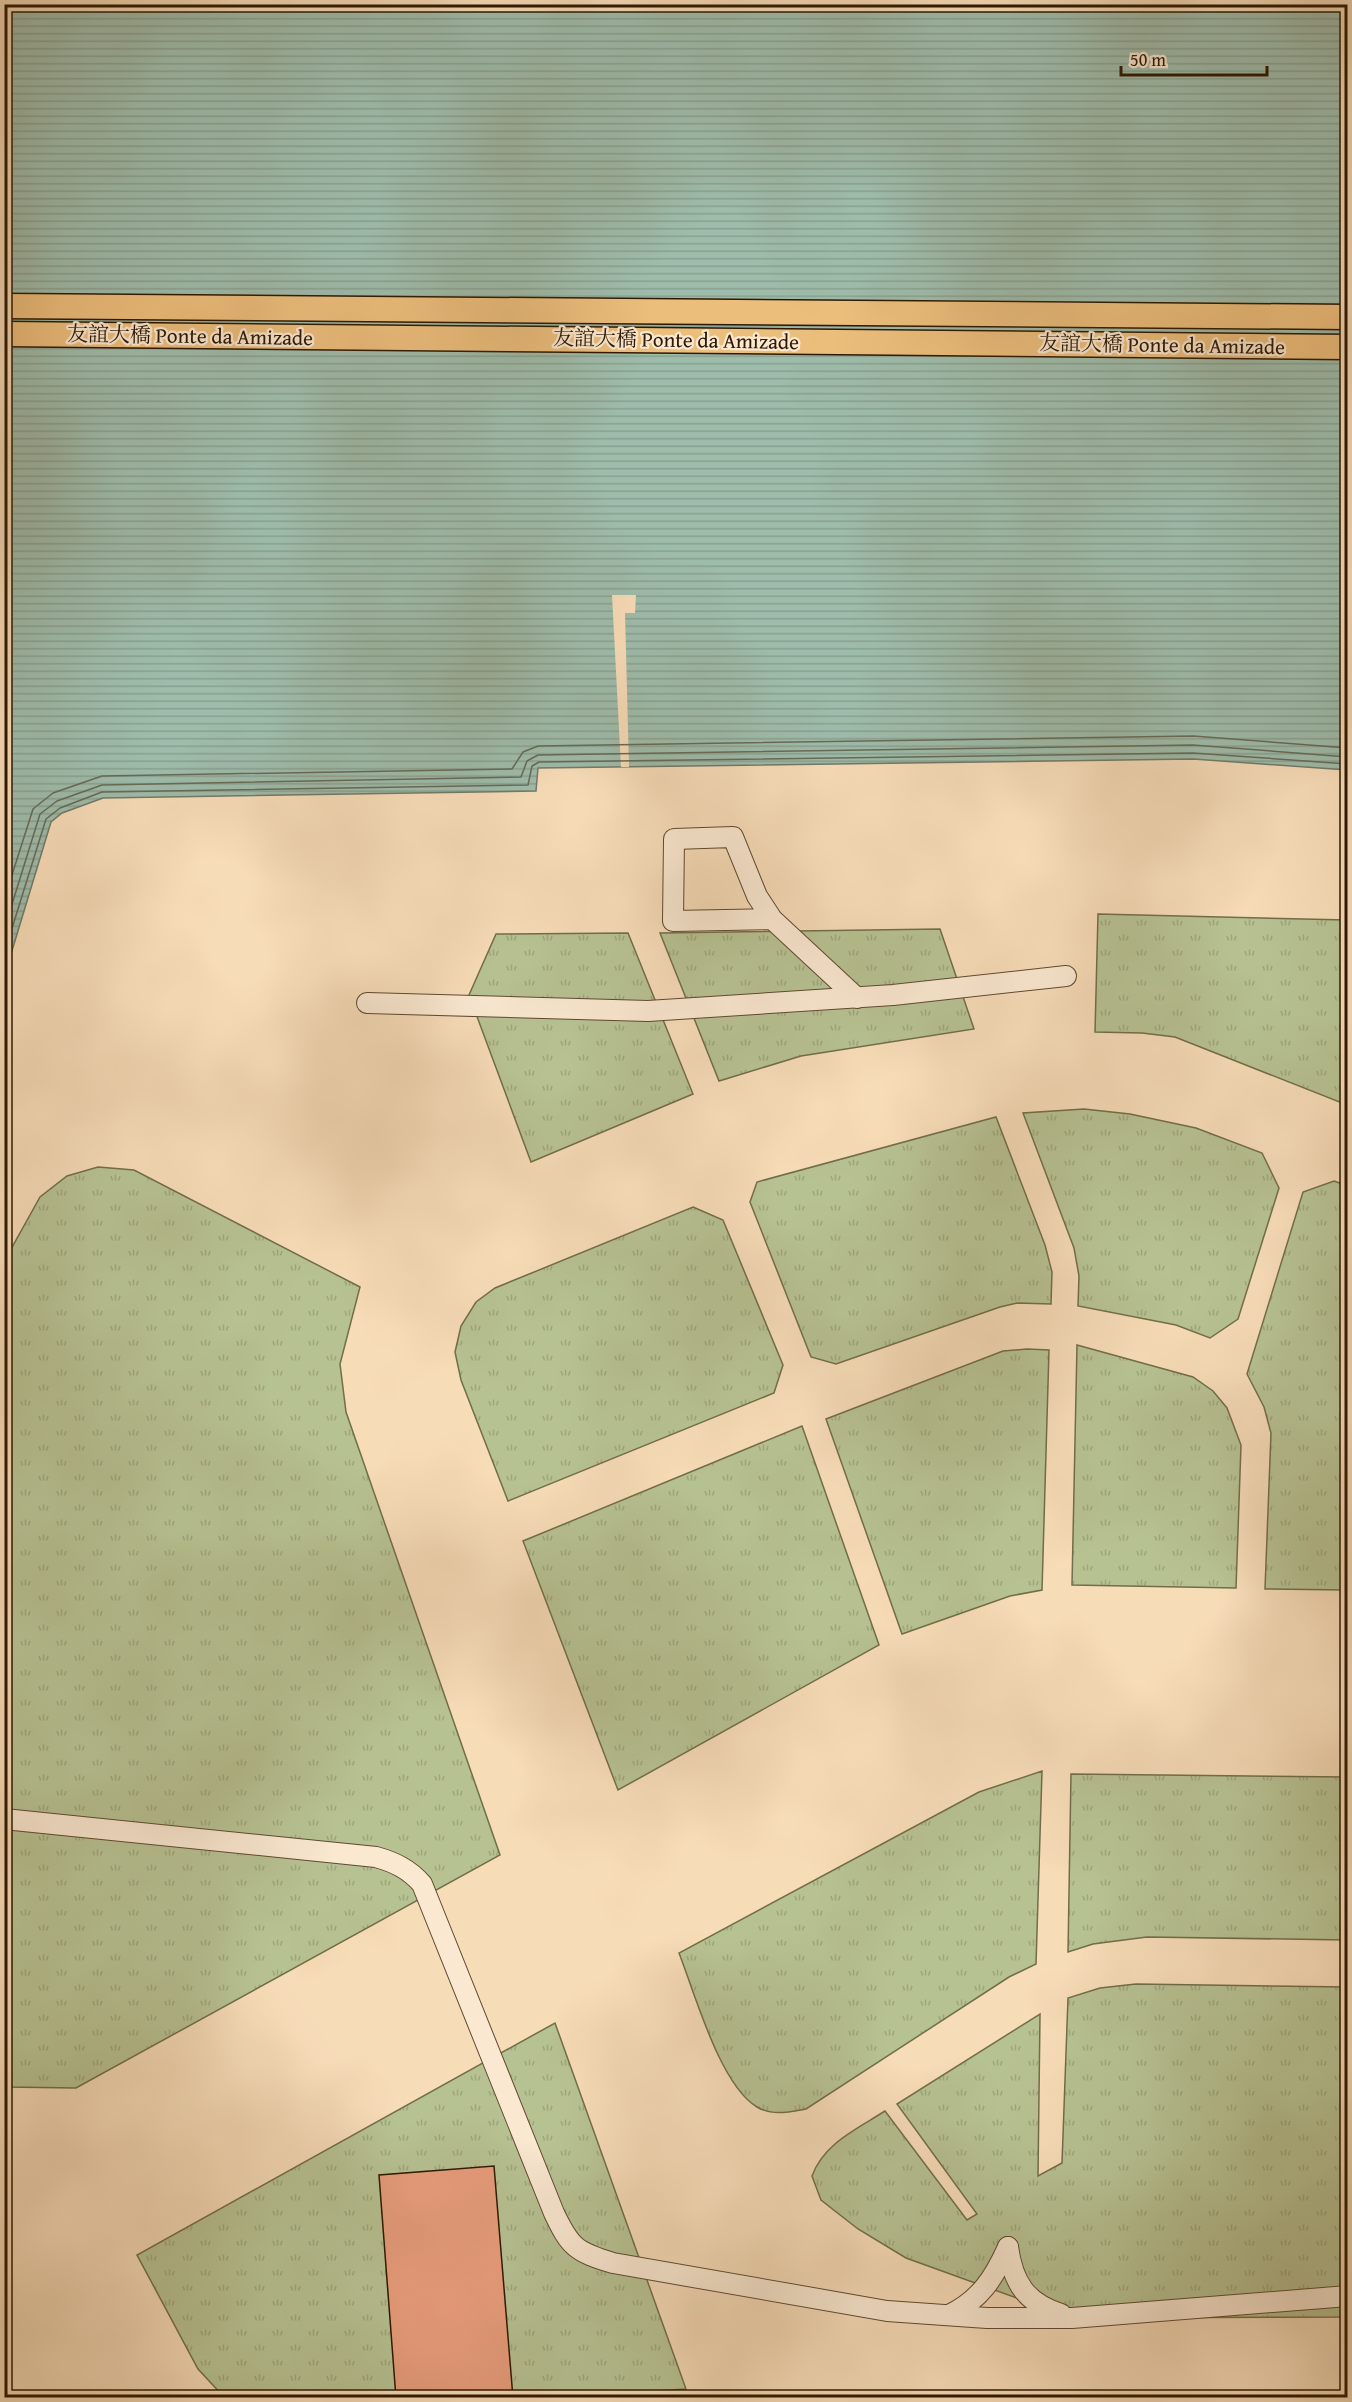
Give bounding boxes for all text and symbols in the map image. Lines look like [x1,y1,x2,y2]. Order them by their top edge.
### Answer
scale bar [1121,39,1266,77]
text: 50 m [1130,46,1166,73]
street label: 友誼大橋 Ponte da Amizade [67,318,313,353]
street label: 友誼大橋 Ponte da Amizade [553,322,799,357]
street label: 友誼大橋 Ponte da Amizade [1039,327,1285,362]

